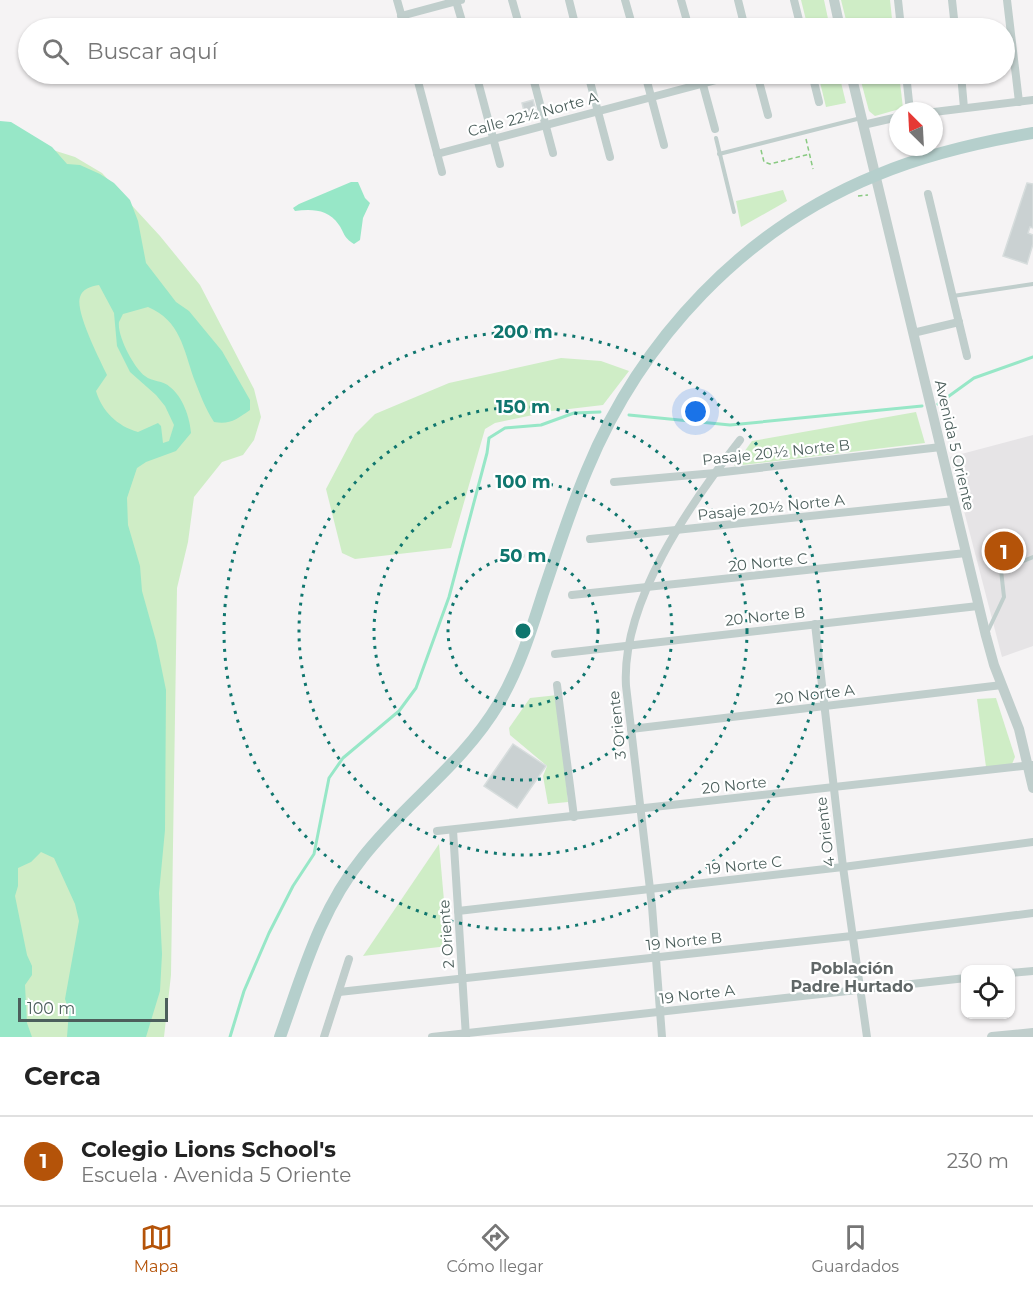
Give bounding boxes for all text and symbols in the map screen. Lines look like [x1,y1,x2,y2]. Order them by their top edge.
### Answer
search box [18,18,1015,84]
icon: search [39,35,72,68]
text: Buscar aquí [87,38,218,65]
street label: Calle 22½ Norte A [466,87,601,141]
north arrow [889,102,943,156]
text: 200 m [493,321,553,343]
street label: Avenida 5 Oriente [931,378,979,512]
text: 150 m [496,396,550,418]
your location [681,397,710,426]
street label: Pasaje 20½ Norte B [701,435,851,469]
text: 100 m [495,471,551,493]
street label: Pasaje 20½ Norte A [696,490,846,524]
pin: 1 [984,528,1024,574]
text: 50 m [500,545,546,567]
street label: 20 Norte C [727,548,809,576]
street label: 20 Norte B [724,602,806,630]
centre of rings [513,621,533,641]
street label: 20 Norte A [774,680,856,708]
street label: 3 Oriente [604,690,630,760]
street label: 20 Norte [701,772,767,798]
street label: 4 Oriente [811,796,839,868]
street label: 19 Norte C [705,852,783,878]
street label: 2 Oriente [434,899,458,969]
street label: 19 Norte B [645,928,723,954]
district label: Población Padre Hurtado [790,959,914,996]
map controls [961,965,1015,1019]
button: locate [961,965,1015,1019]
street label: 19 Norte A [658,980,736,1008]
scale bar [18,995,168,1022]
text: 100 m [27,999,75,1018]
text: Cerca [24,1060,101,1092]
text: Colegio Lions School's [81,1136,336,1163]
text: 1 [40,1149,47,1173]
text: 230 m [947,1149,1009,1173]
text: Escuela · Avenida 5 Oriente [81,1163,351,1187]
tab: Mapa [134,1221,179,1276]
tab: Cómo llegar [446,1221,544,1276]
tab: Guardados [811,1221,899,1276]

